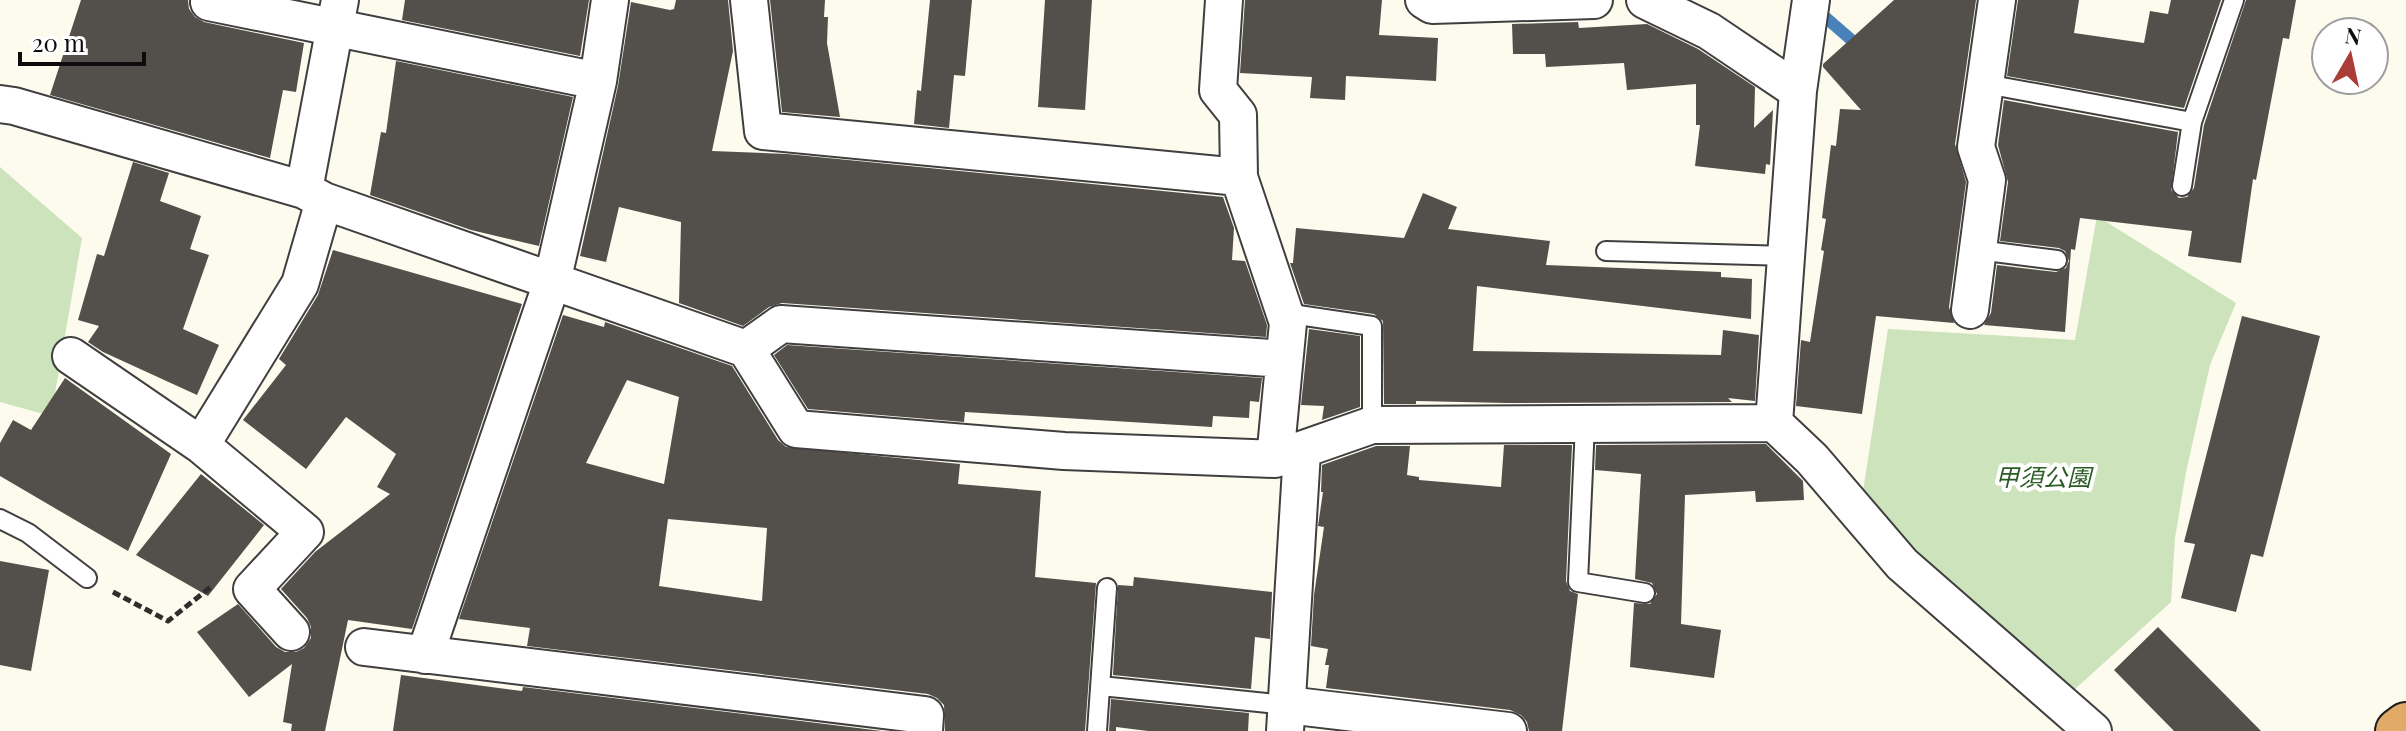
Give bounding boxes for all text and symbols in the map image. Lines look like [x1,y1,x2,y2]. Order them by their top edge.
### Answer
scale bar [20,16,144,66]
north arrow [2310,16,2390,96]
text: N [2343,19,2364,51]
text: 20 m [32,26,85,58]
park label: 甲須公園 [1995,460,2094,492]

